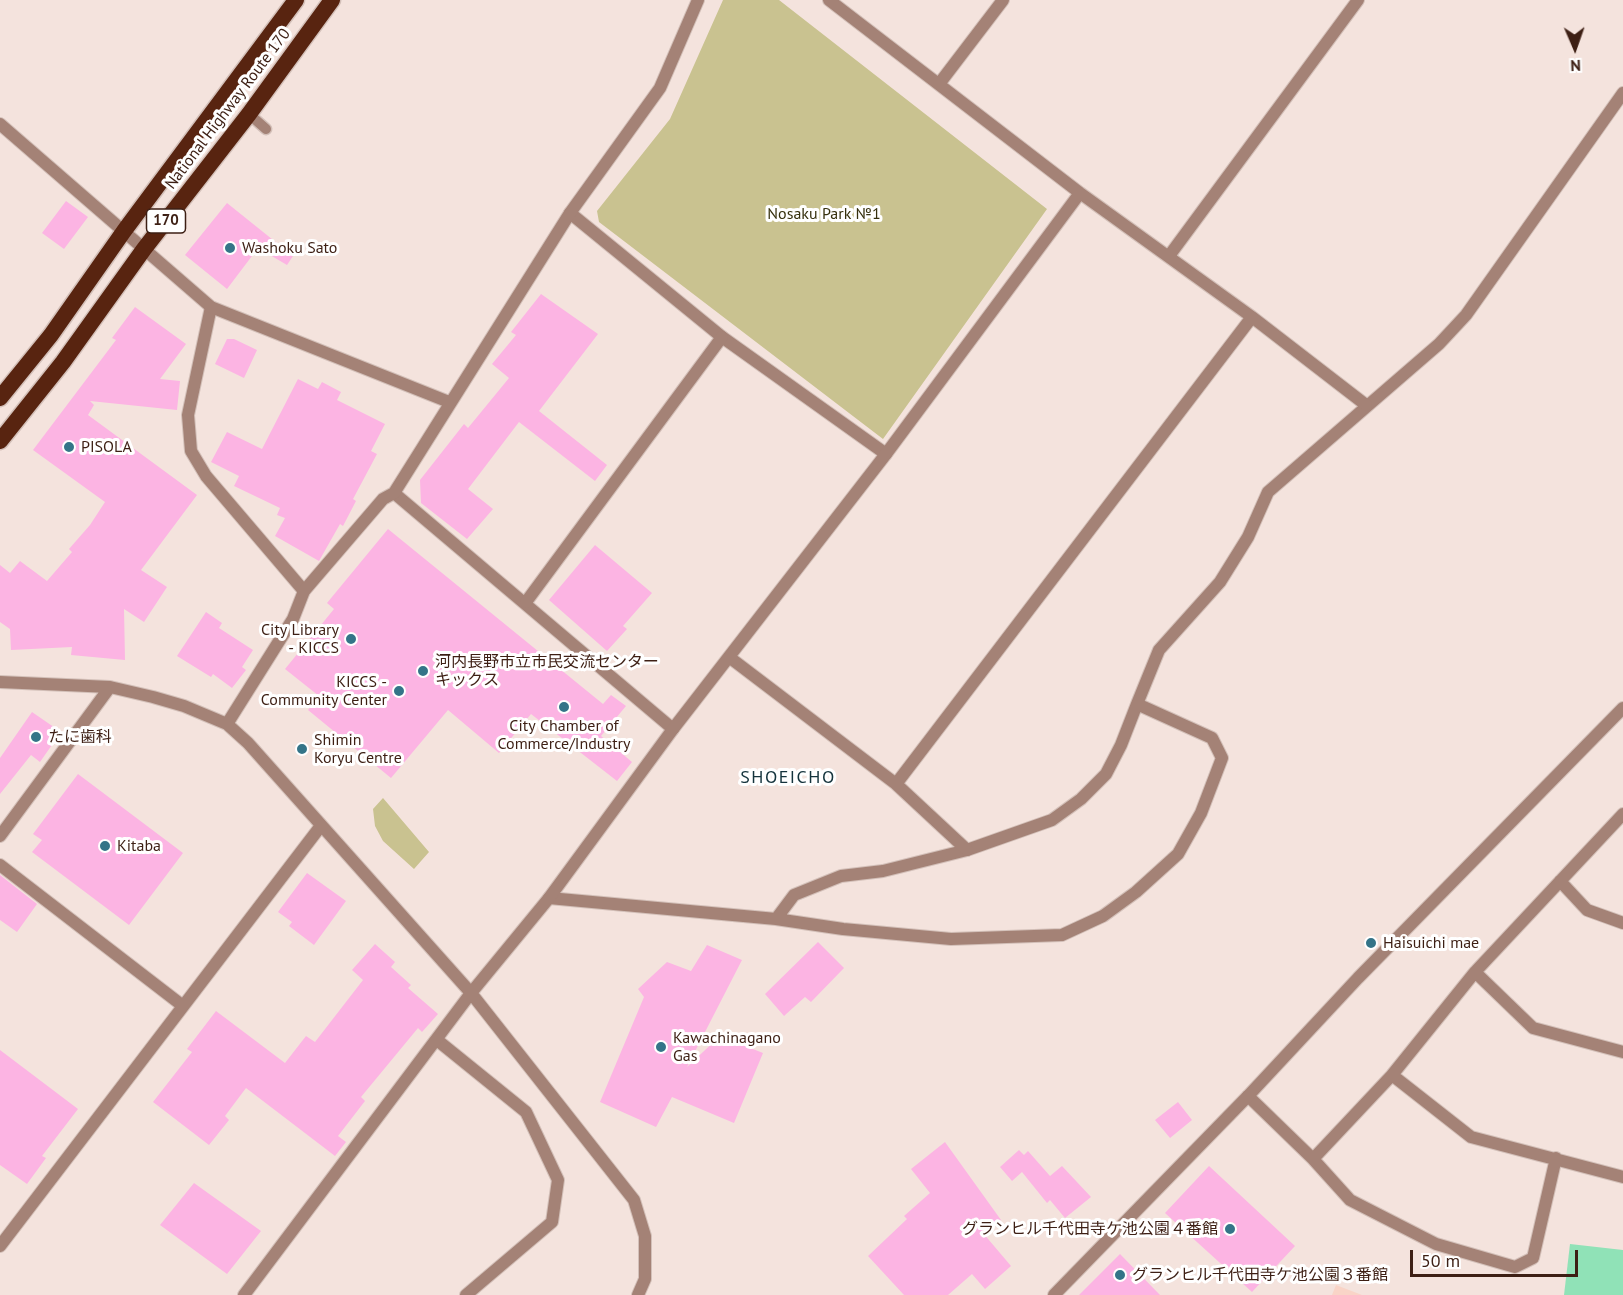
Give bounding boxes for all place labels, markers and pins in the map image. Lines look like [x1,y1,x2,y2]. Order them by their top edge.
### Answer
place label: Washoku Sato [242,238,337,258]
marker: Washoku Sato [223,241,237,255]
place label: PISOLA [81,437,132,457]
marker: PISOLA [62,440,76,454]
place label: City Library - KICCS [261,620,339,658]
marker: City Library - KICCS [344,632,358,646]
place label: 河内長野市立市民交流センター キックス [435,652,659,690]
marker: 河内長野市立市民交流センター キックス [416,664,430,678]
place label: KICCS - Community Center [261,672,387,710]
marker: KICCS - Community Center [392,684,406,698]
marker: City Chamber of Commerce/Industry [557,700,571,714]
place label: City Chamber of Commerce/Industry [497,716,631,754]
place label: たに歯科 [48,727,112,747]
marker: たに歯科 [29,730,43,744]
place label: Shimin Koryu Centre [314,730,402,768]
marker: Shimin Koryu Centre [295,742,309,756]
place label: Kitaba [117,836,161,856]
marker: Kitaba [98,839,112,853]
place label: Haisuichi mae [1383,933,1479,953]
marker: Haisuichi mae [1364,936,1378,950]
place label: Kawachinagano Gas [673,1028,781,1066]
marker: Kawachinagano Gas [654,1040,668,1054]
place label: グランヒル千代田寺ケ池公園４番館 [962,1219,1218,1239]
marker: グランヒル千代田寺ケ池公園４番館 [1223,1222,1237,1236]
place label: グランヒル千代田寺ケ池公園３番館 [1132,1265,1388,1285]
marker: グランヒル千代田寺ケ池公園３番館 [1113,1268,1127,1282]

